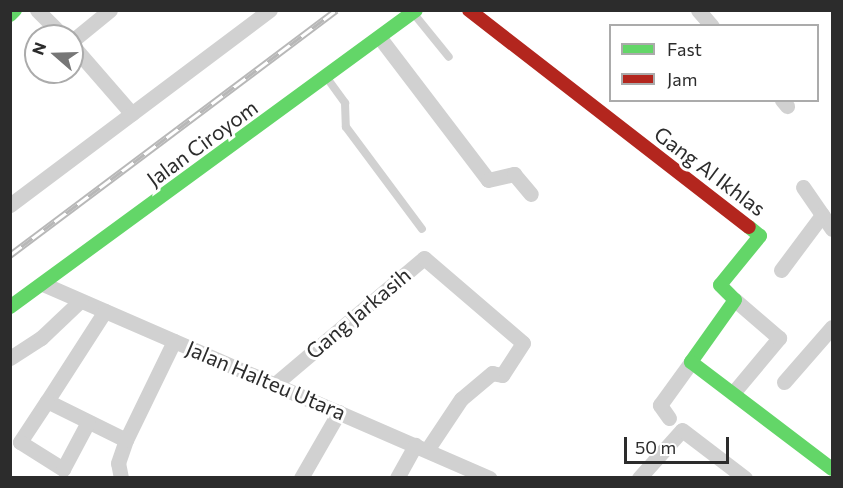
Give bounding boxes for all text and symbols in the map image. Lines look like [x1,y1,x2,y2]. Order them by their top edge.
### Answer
north arrow [24,24,84,84]
legend [609,24,819,102]
text: Fast [667,38,702,60]
text: N [28,39,49,57]
text: Jam [667,68,697,90]
street label: Jalan Ciroyom [142,94,262,192]
street label: Gang Al Ikhlas [649,121,771,221]
street label: Gang Jarkasih [301,262,415,364]
street label: Jalan Halteu Utara [182,335,350,425]
scale bar [627,425,732,463]
text: 50 m [635,436,676,458]

